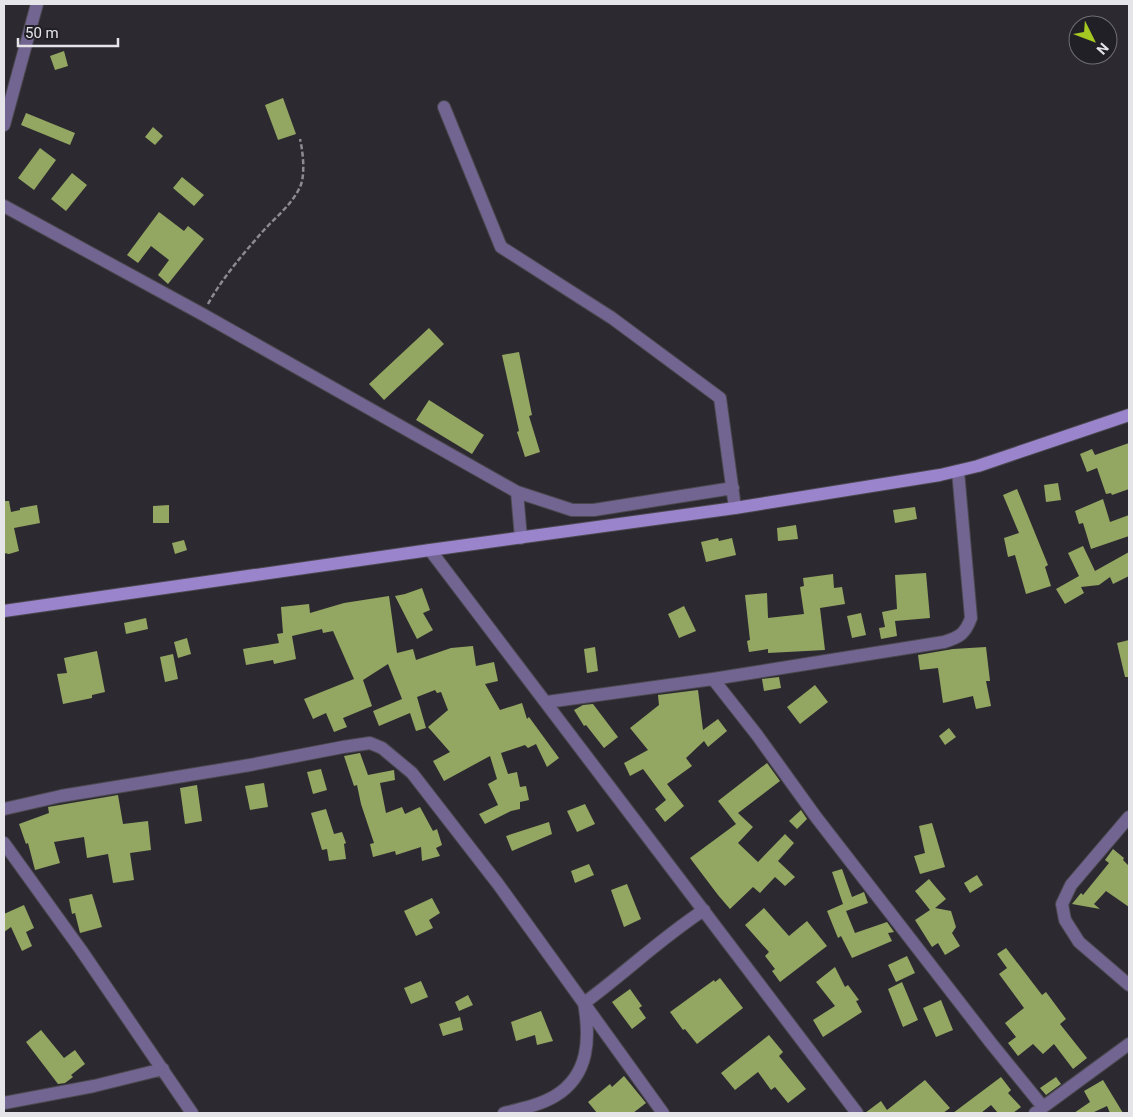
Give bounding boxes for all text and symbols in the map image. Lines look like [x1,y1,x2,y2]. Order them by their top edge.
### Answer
scale bar [18,15,118,47]
north arrow [1068,15,1118,65]
text: 50 m [25,24,59,42]
text: N [1093,40,1112,58]

